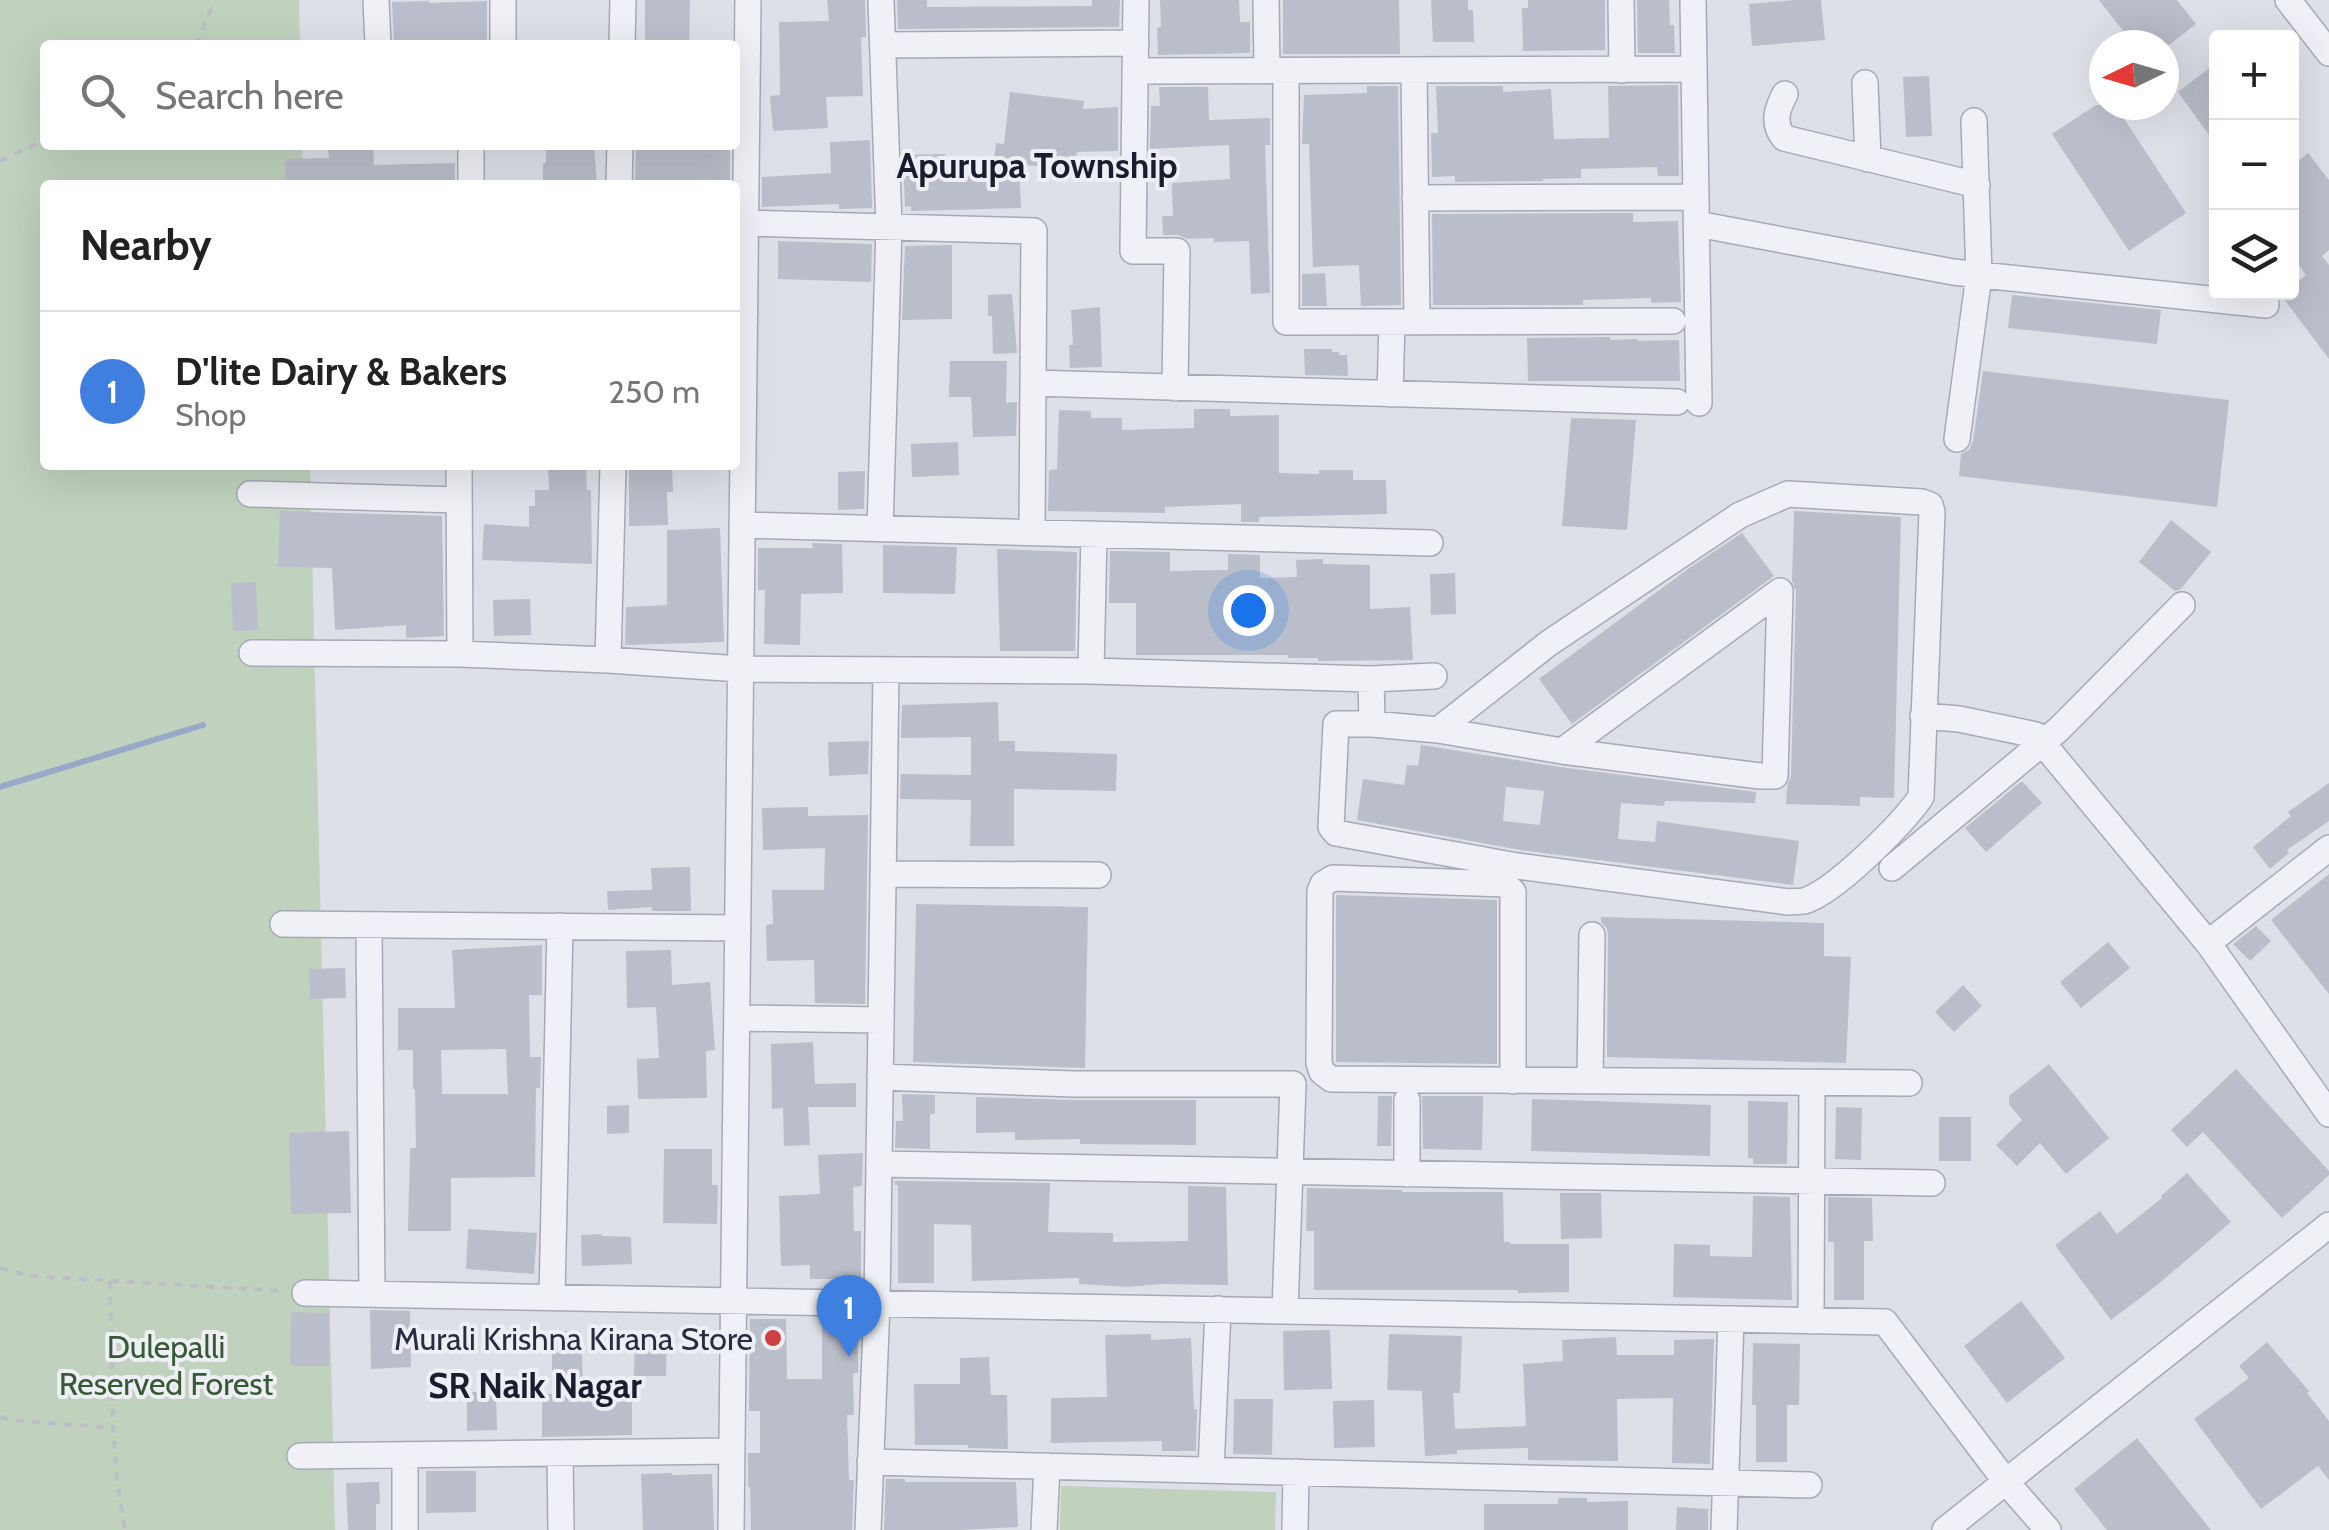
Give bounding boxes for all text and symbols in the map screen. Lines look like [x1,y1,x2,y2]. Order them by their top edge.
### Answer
north arrow [2089,30,2179,120]
map controls [2209,30,2299,300]
button: + [2209,30,2299,120]
search box [40,40,740,150]
icon: search [75,68,130,123]
text: Search here [155,72,344,119]
button: − [2209,120,2299,210]
district label: Apurupa Township [896,144,1178,187]
button: layers [2209,210,2299,300]
text: Nearby [80,219,212,271]
text: D'lite Dairy & Bakers [175,348,507,395]
text: 1 [107,372,118,411]
text: 250 m [608,372,700,411]
text: Shop [175,395,246,434]
your location [1223,585,1274,636]
pin: 1 [816,1274,882,1357]
place label: Murali Krishna Kirana Store [394,1319,753,1358]
park label: Dulepalli Reserved Forest [59,1327,274,1403]
marker: Murali Krishna Kirana Store [762,1327,784,1349]
district label: SR Naik Nagar [428,1364,642,1407]

